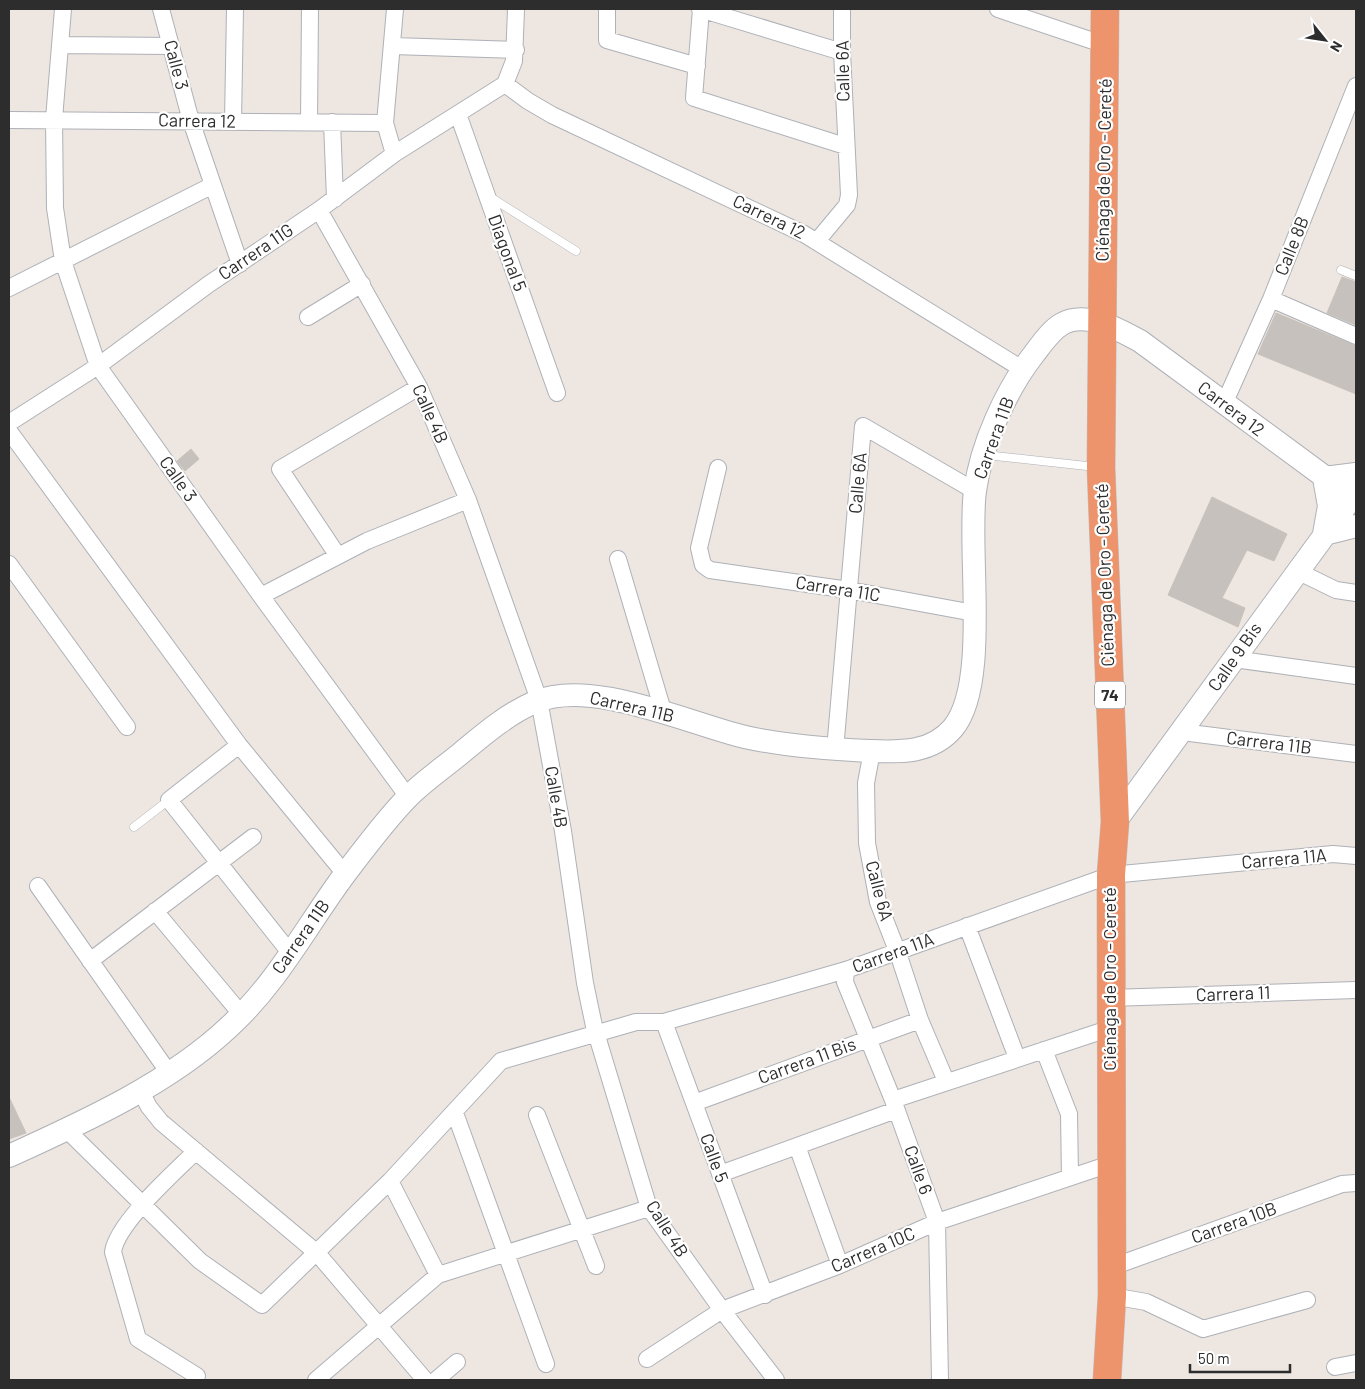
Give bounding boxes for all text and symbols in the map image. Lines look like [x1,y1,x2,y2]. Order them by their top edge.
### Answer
north arrow [1300,15,1350,65]
street label: Calle 3 [160,37,194,92]
text: N [1327,38,1346,55]
street label: Calle 6A [830,40,854,102]
street label: Ciénaga de Oro - Cereté [1090,78,1116,262]
street label: Carrera 12 [158,108,236,132]
street label: Carrera 12 [730,189,809,243]
street label: Diagonal 5 [484,211,532,294]
street label: Calle 8B [1269,213,1313,279]
street label: Carrera 11G [214,218,297,284]
street label: Carrera 12 [1194,376,1269,440]
street label: Calle 4B [408,380,454,447]
street label: Carrera 11B [968,394,1018,482]
street label: Calle 3 [155,451,202,506]
street label: Calle 6A [843,451,871,515]
street label: Ciénaga de Oro - Cereté [1090,483,1118,667]
street label: Carrera 11C [794,570,882,606]
street label: Calle 9 Bis [1203,618,1266,695]
road number: 74 [1095,682,1125,708]
street label: Carrera 11B [588,686,677,726]
street label: Carrera 11B [1225,726,1313,758]
street label: Calle 4B [541,764,573,830]
street label: Carrera 11A [1240,843,1328,873]
street label: Calle 6A [861,858,899,923]
street label: Ciénaga de Oro - Cereté [1098,887,1120,1071]
street label: Carrera 11B [267,895,334,978]
street label: Carrera 11A [849,927,937,977]
street label: Carrera 11 [1195,981,1271,1005]
street label: Carrera 11 Bis [755,1032,859,1088]
street label: Calle 5 [696,1130,734,1185]
street label: Calle 6 [900,1142,938,1197]
street label: Calle 4B [642,1196,694,1261]
street label: Carrera 10B [1188,1196,1280,1248]
street label: Carrera 10C [827,1222,918,1277]
scale bar [1190,1342,1290,1374]
text: 50 m [1198,1349,1230,1367]

